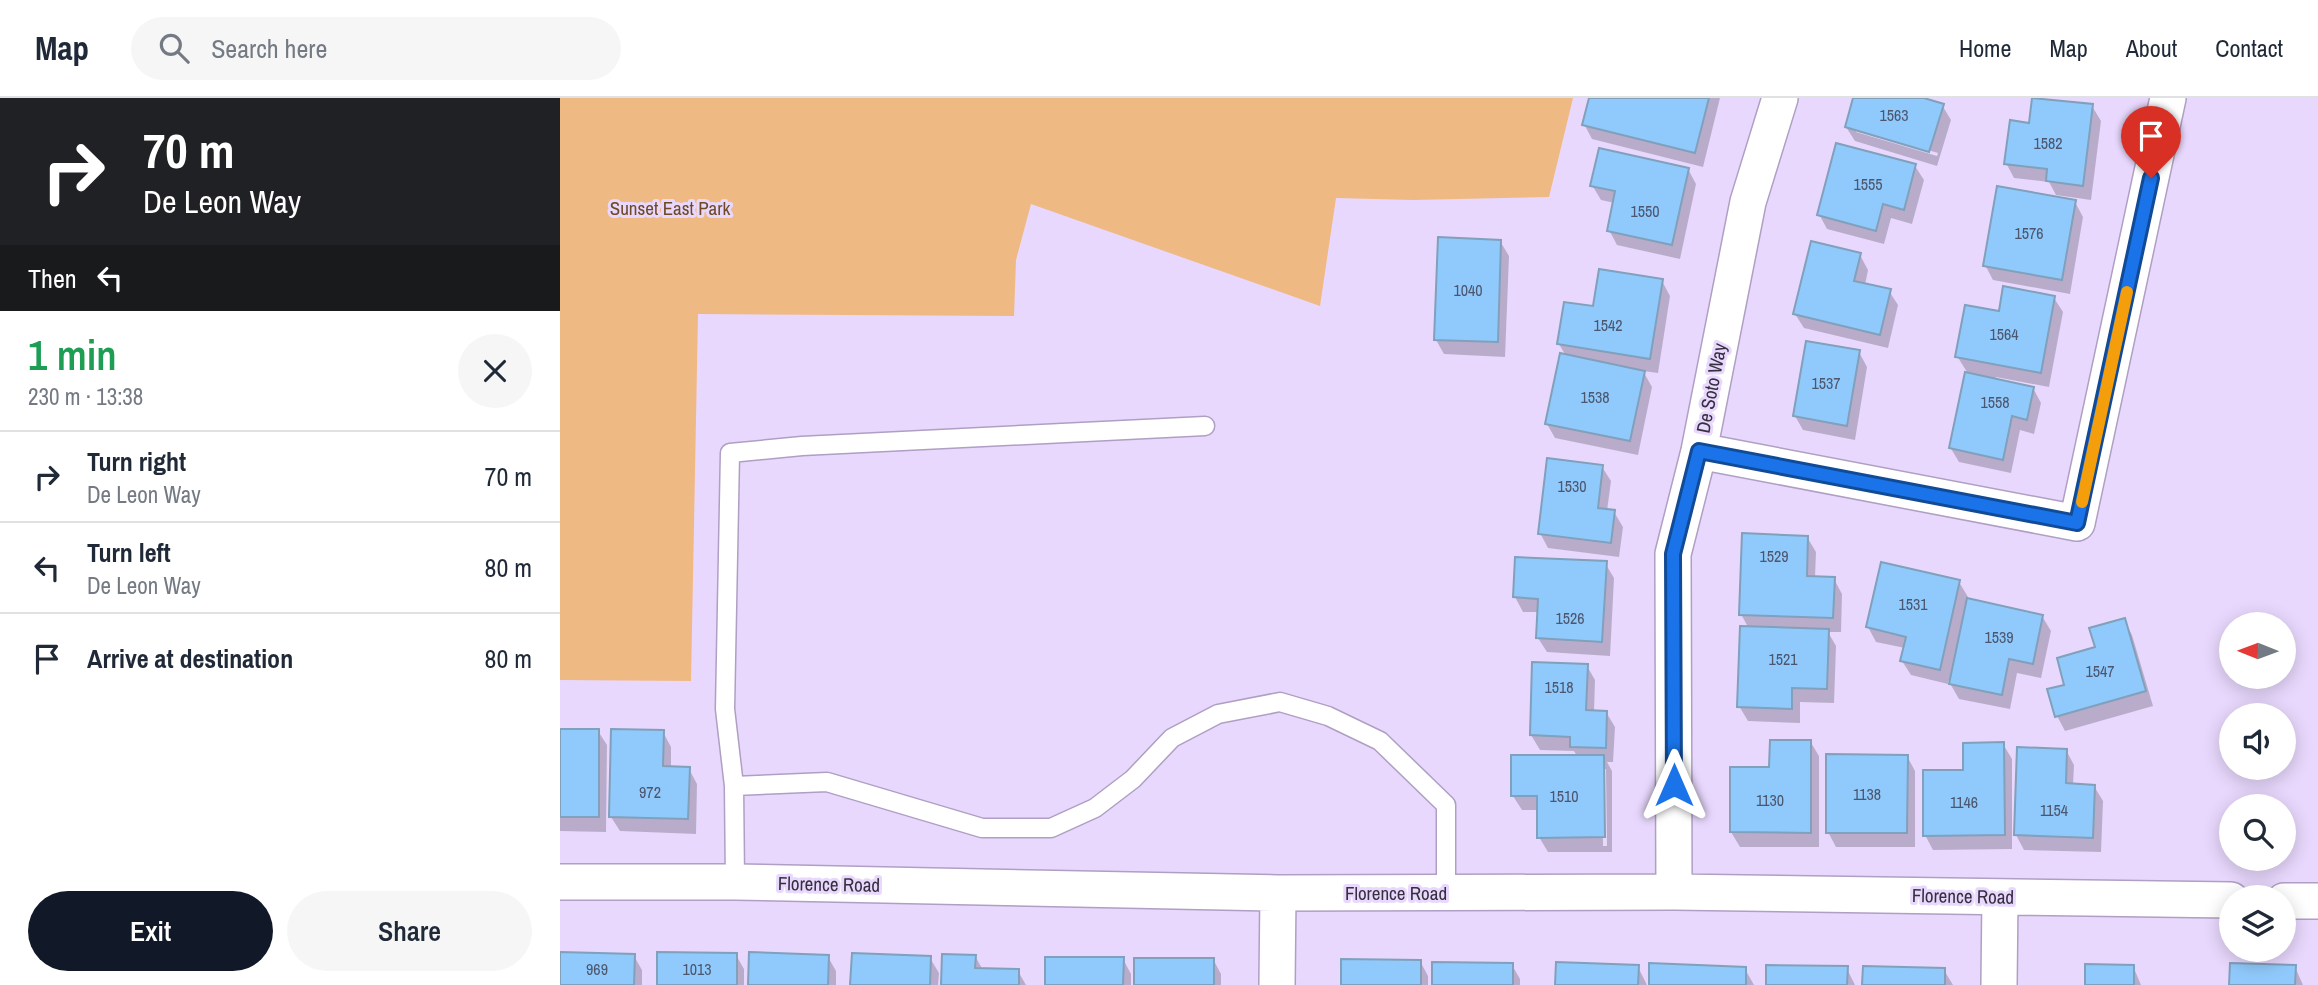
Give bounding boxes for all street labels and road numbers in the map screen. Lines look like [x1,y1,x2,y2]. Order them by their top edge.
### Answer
street label: De Soto Way [1690,341,1733,435]
street label: Florence Road [778,870,880,898]
street label: Florence Road [1345,880,1447,906]
street label: Florence Road [1912,882,2014,910]

